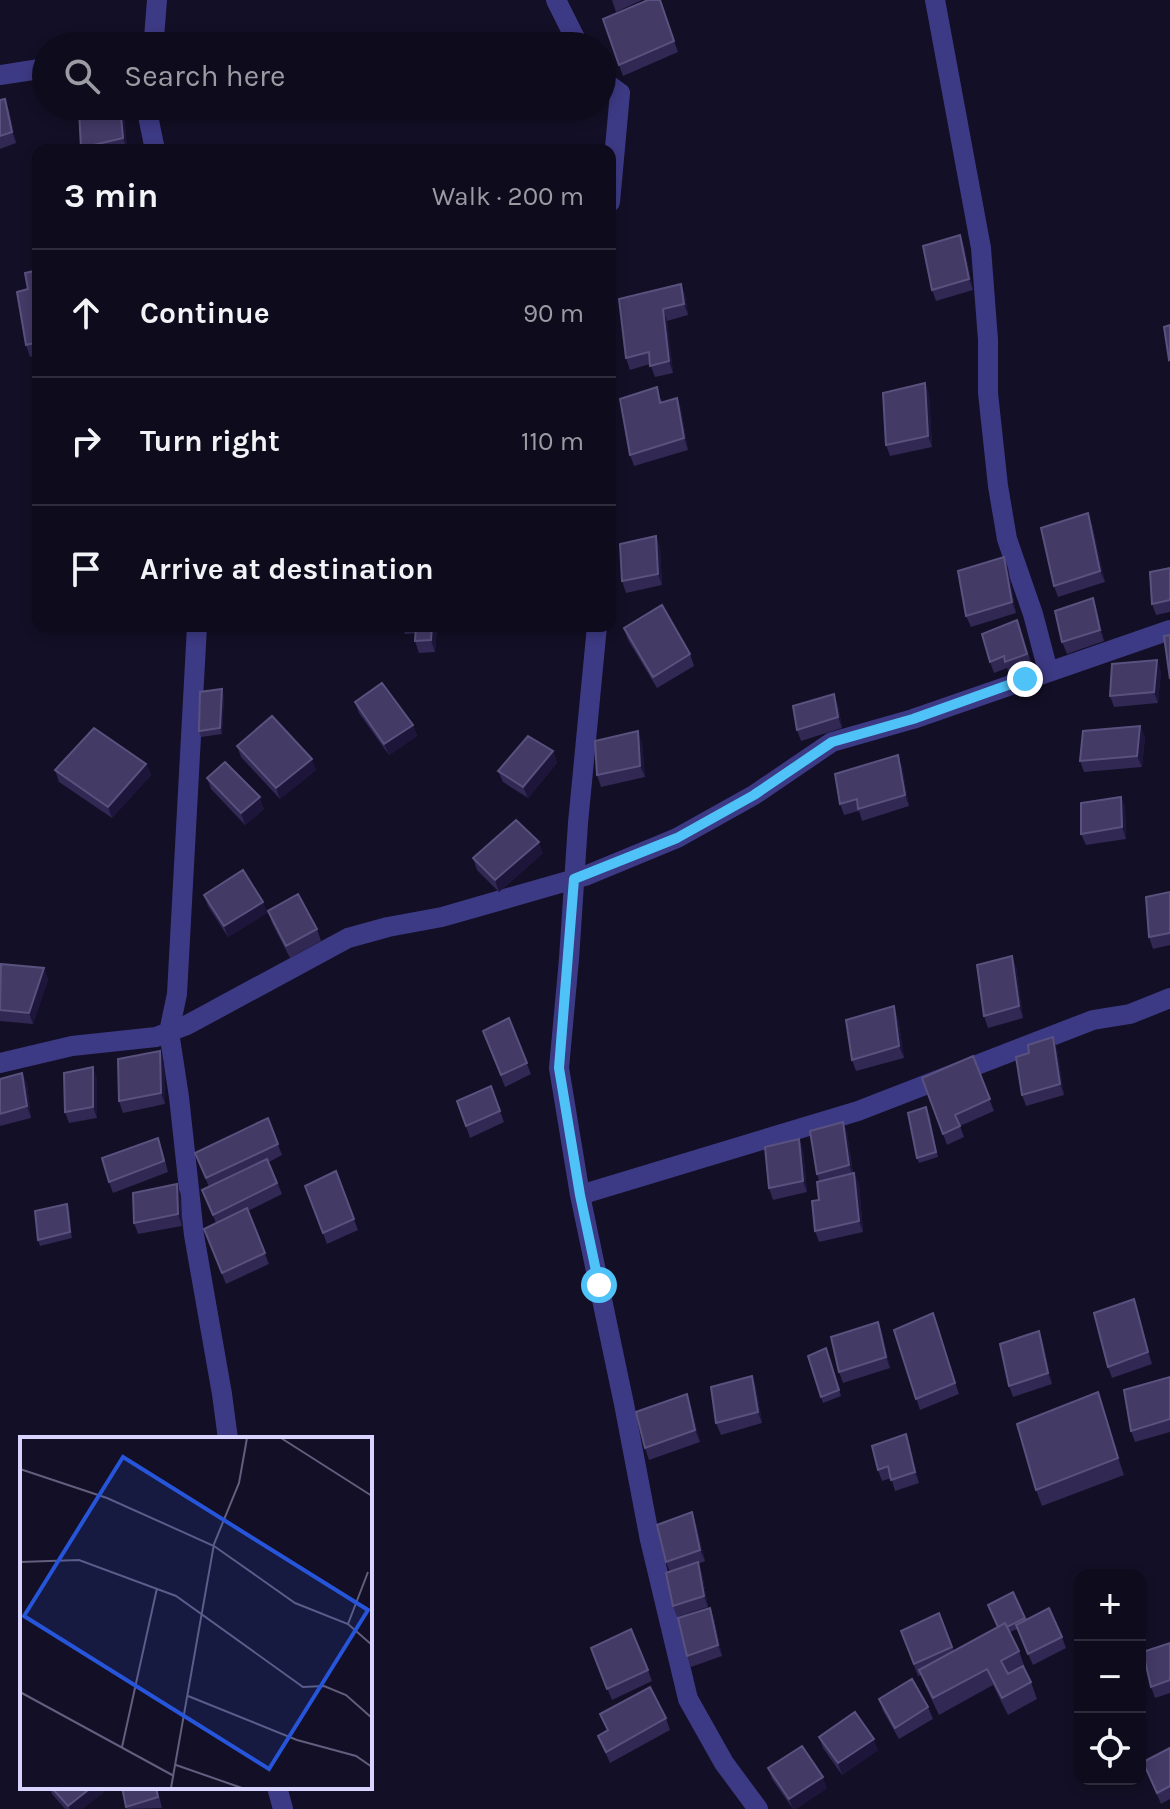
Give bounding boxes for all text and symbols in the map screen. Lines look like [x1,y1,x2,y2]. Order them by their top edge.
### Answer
search box [32,32,616,120]
icon: search [60,54,104,98]
text: Search here [124,58,285,94]
text: 3 min [64,176,158,216]
text: Walk · 200 m [432,181,584,212]
icon: ahead [64,291,108,335]
text: Continue [140,295,270,331]
text: 90 m [523,298,584,329]
icon: right [64,419,108,463]
text: Turn right [140,423,280,459]
text: 110 m [521,426,584,457]
icon: arrive [64,547,108,591]
text: Arrive at destination [140,551,434,587]
route end [1007,661,1043,697]
route start [581,1267,617,1303]
inset map [20,1437,372,1789]
map controls [1074,1569,1146,1785]
button: + [1074,1569,1146,1641]
button: − [1074,1641,1146,1713]
button: locate [1074,1713,1146,1785]

